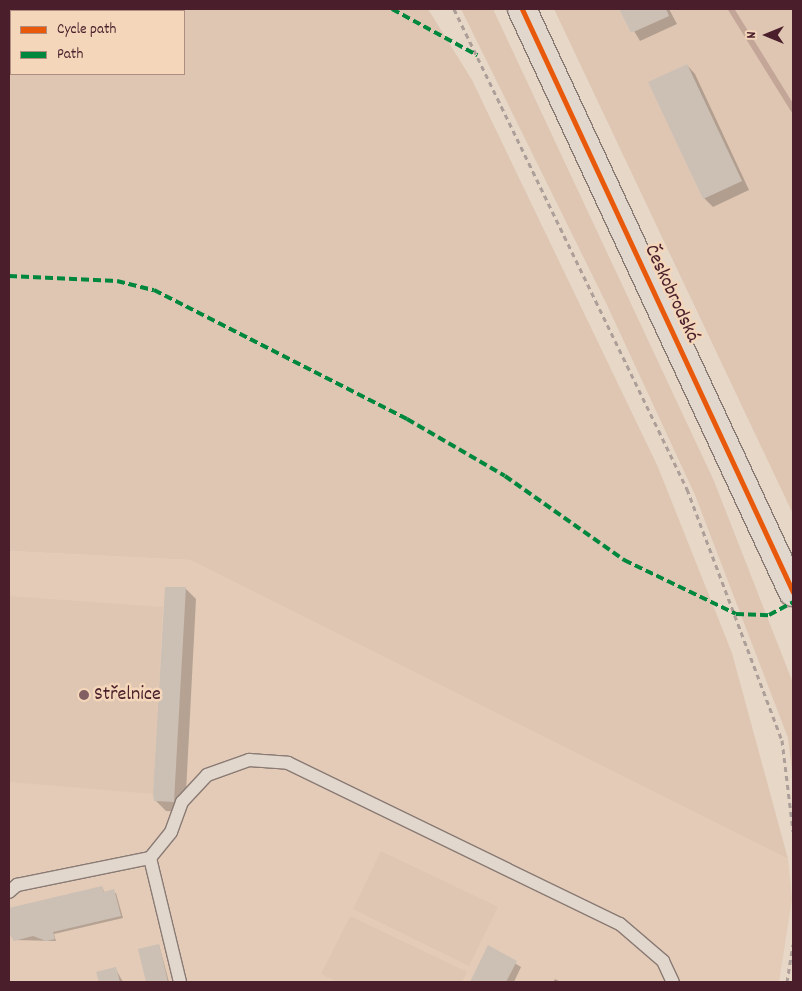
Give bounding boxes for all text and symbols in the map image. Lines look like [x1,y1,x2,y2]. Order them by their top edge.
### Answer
legend [10,10,185,75]
north arrow [742,10,792,60]
text: Cycle path [57,19,116,41]
text: N [742,32,762,38]
text: Path [57,44,83,66]
street label: Českobrodská [638,241,704,347]
place label: Střelnice [94,683,161,707]
marker: Střelnice [78,689,90,701]

